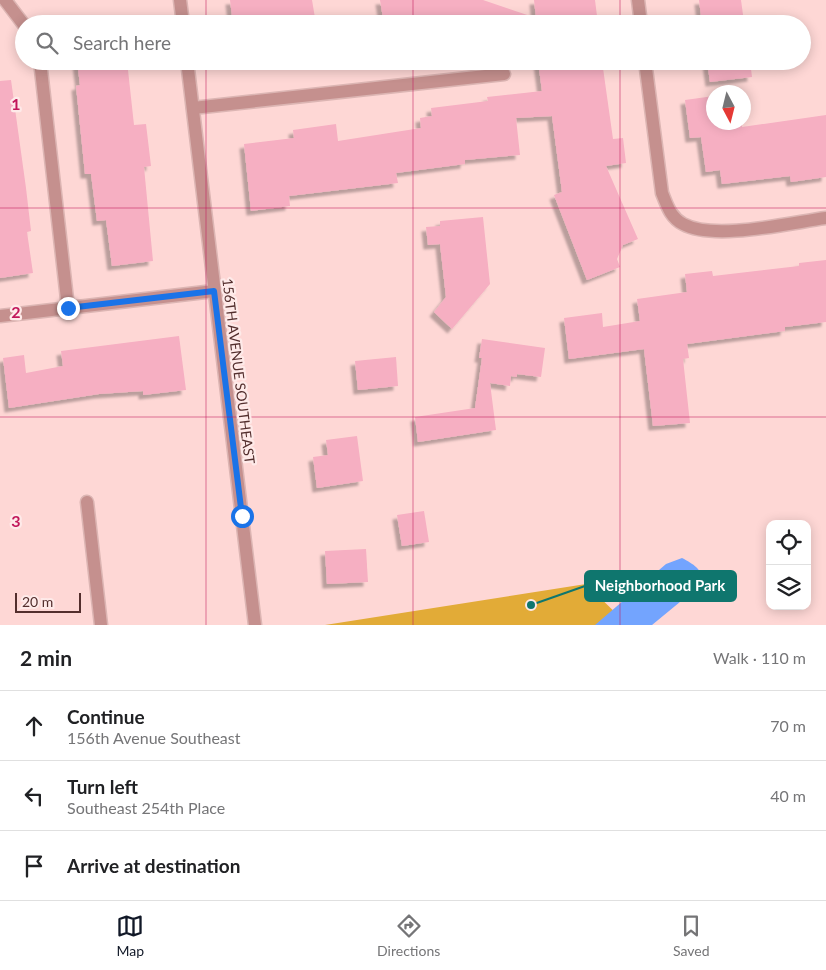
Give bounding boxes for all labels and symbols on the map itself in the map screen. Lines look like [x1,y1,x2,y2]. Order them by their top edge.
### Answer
north arrow [706,85,751,130]
text: 1 [11,94,21,113]
street label: 156TH AVENUE SOUTHEAST [219,277,259,465]
route end [57,297,80,320]
text: 2 [11,302,21,321]
route start [231,505,254,528]
text: 3 [11,511,21,530]
callout: Neighborhood Park [585,571,736,601]
text: Neighborhood Park [595,576,726,594]
scale bar [15,590,81,613]

